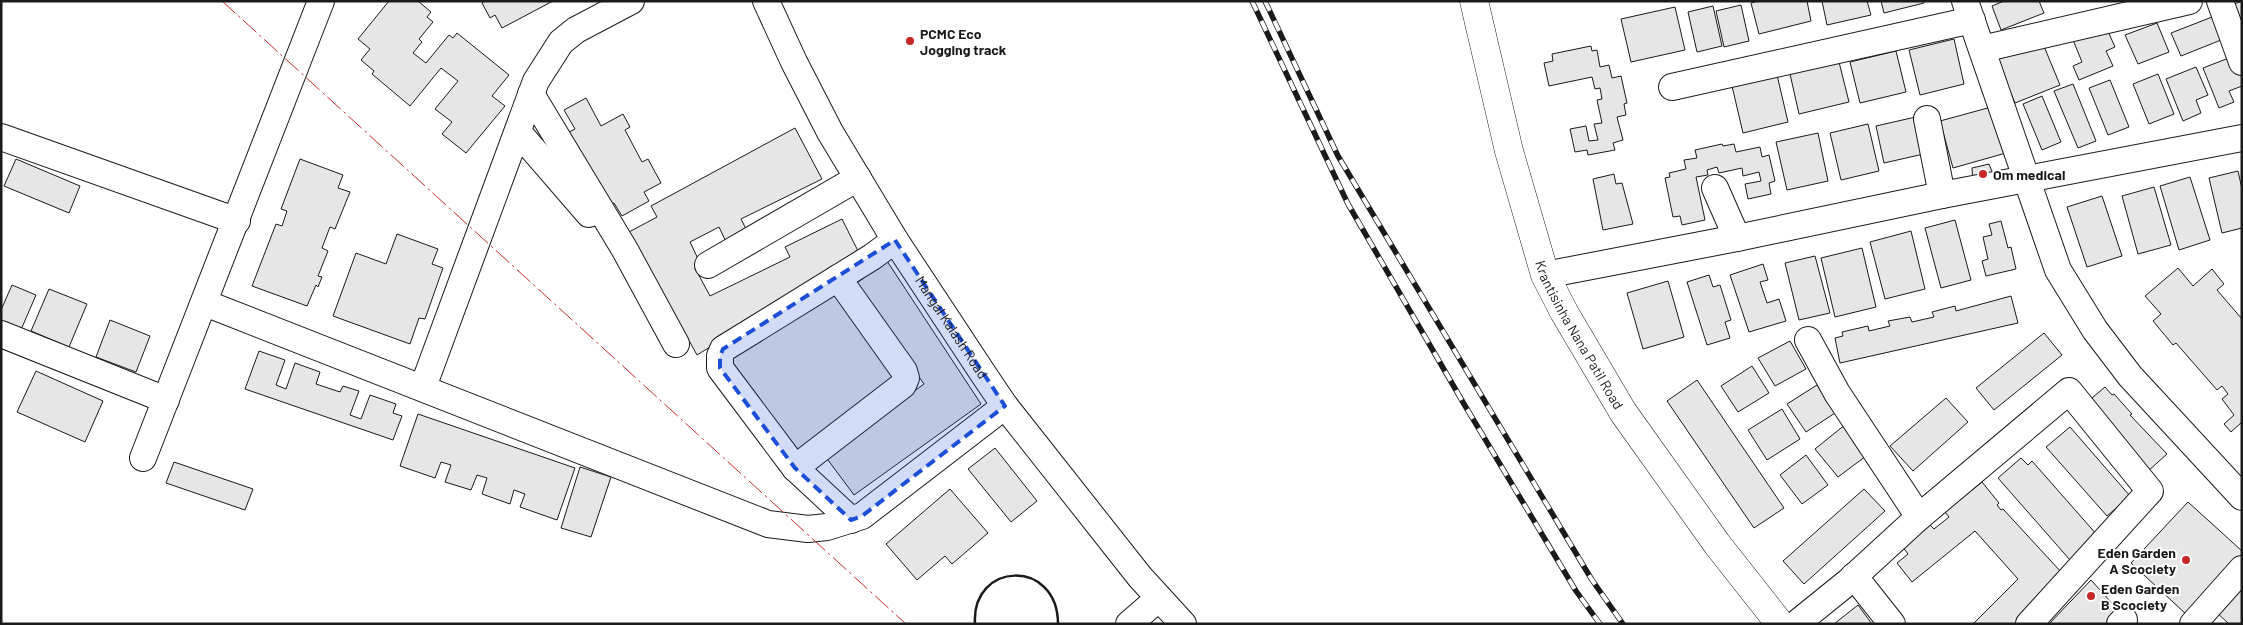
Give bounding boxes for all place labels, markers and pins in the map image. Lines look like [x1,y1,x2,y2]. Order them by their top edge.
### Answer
place label: PCMC Eco Jogging track [920,25,1007,58]
marker: PCMC Eco Jogging track [904,35,916,47]
place label: Om medical [1993,166,2065,183]
marker: Om medical [1977,168,1989,180]
place label: Eden Garden A Scociety [2097,544,2176,577]
marker: Eden Garden A Scociety [2180,554,2192,566]
place label: Eden Garden B Scociety [2101,580,2180,613]
marker: Eden Garden B Scociety [2085,590,2097,602]

